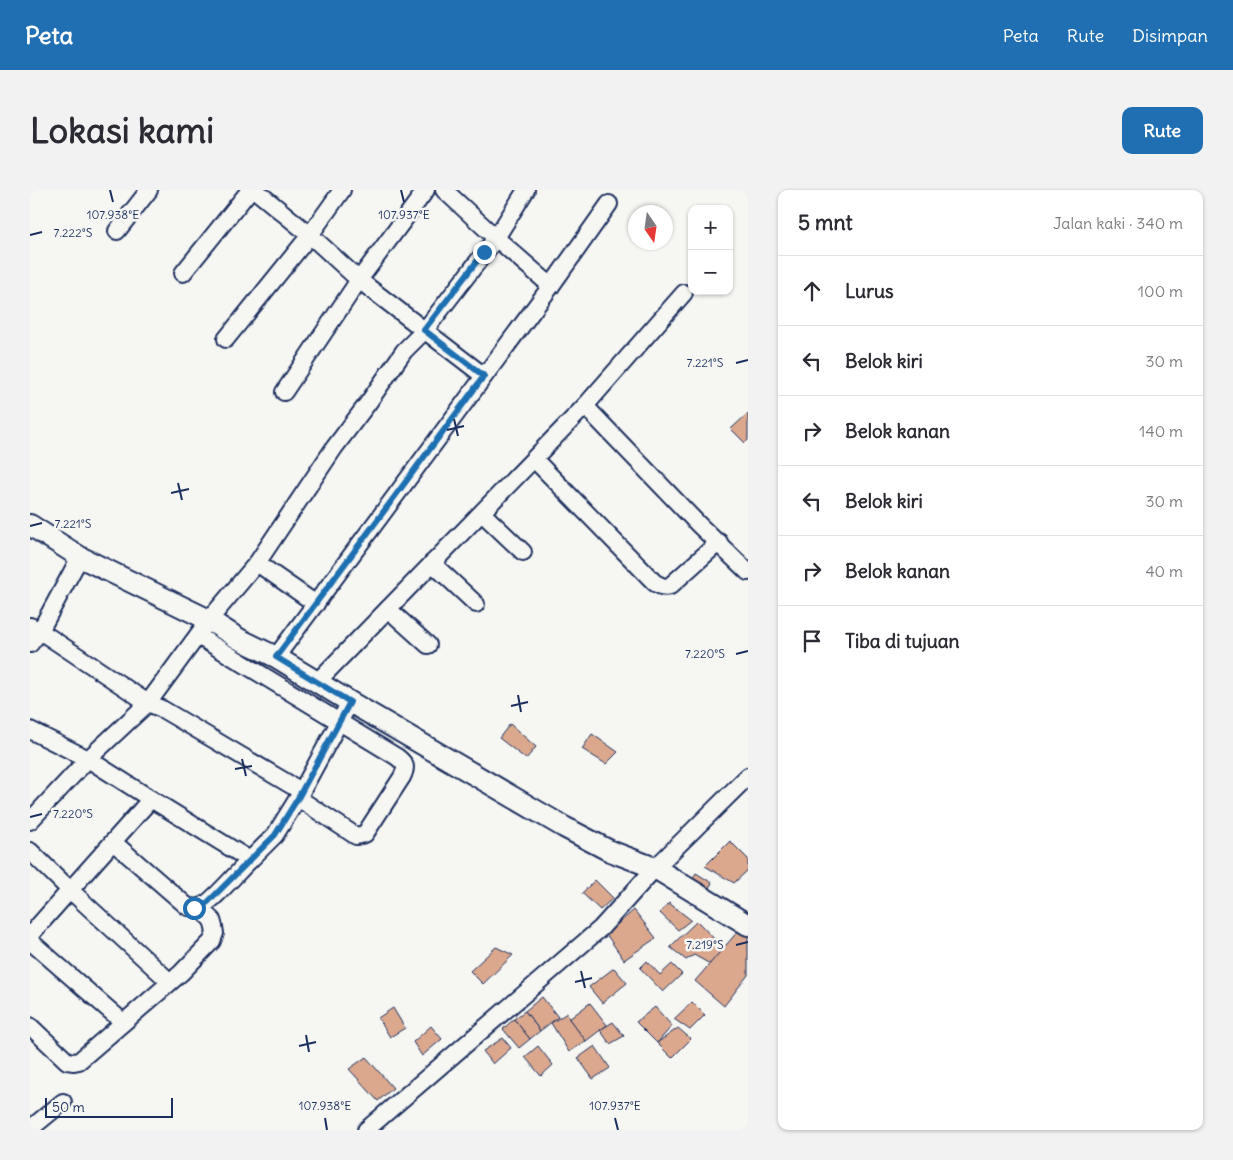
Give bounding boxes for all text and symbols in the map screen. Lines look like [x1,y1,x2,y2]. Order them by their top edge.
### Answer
text: Peta [25,20,73,50]
text: Peta [1003,24,1039,47]
text: Rute [1067,24,1104,47]
text: Disimpan [1132,24,1208,47]
button: Rute [1122,107,1203,154]
text: Lokasi kami [30,108,214,152]
north arrow [628,205,673,250]
map controls [688,205,733,295]
button: + [688,205,733,250]
text: 107.938°E [87,207,139,222]
text: 107.937°E [378,207,430,222]
text: 5 mnt [798,209,853,236]
text: Jalan kaki · 340 m [1053,213,1183,233]
text: 7.222°S [54,225,93,240]
route end [473,241,496,264]
button: − [688,250,733,295]
icon: ahead [798,277,826,305]
text: Lurus [845,279,894,303]
text: 100 m [1138,281,1183,301]
icon: left [798,347,826,375]
text: Belok kiri [845,349,923,373]
text: 30 m [1146,351,1183,371]
text: 7.221°S [687,355,724,370]
icon: right [798,417,826,445]
text: Belok kanan [845,419,950,443]
text: 140 m [1139,421,1183,441]
icon: left [798,487,826,515]
text: Belok kiri [845,489,923,513]
text: 30 m [1146,491,1183,511]
text: 7.221°S [55,516,92,531]
icon: right [798,557,826,585]
text: Belok kanan [845,559,950,583]
text: 40 m [1145,561,1183,581]
icon: arrive [798,627,826,655]
text: Tiba di tujuan [845,629,960,653]
text: 7.220°S [685,646,725,661]
text: 7.220°S [53,806,93,821]
route start [183,897,206,920]
text: 7.219°S [686,937,724,952]
scale bar [45,1095,172,1118]
text: 50 m [52,1098,85,1116]
text: 107.938°E [299,1098,351,1113]
text: 107.937°E [589,1098,641,1113]

